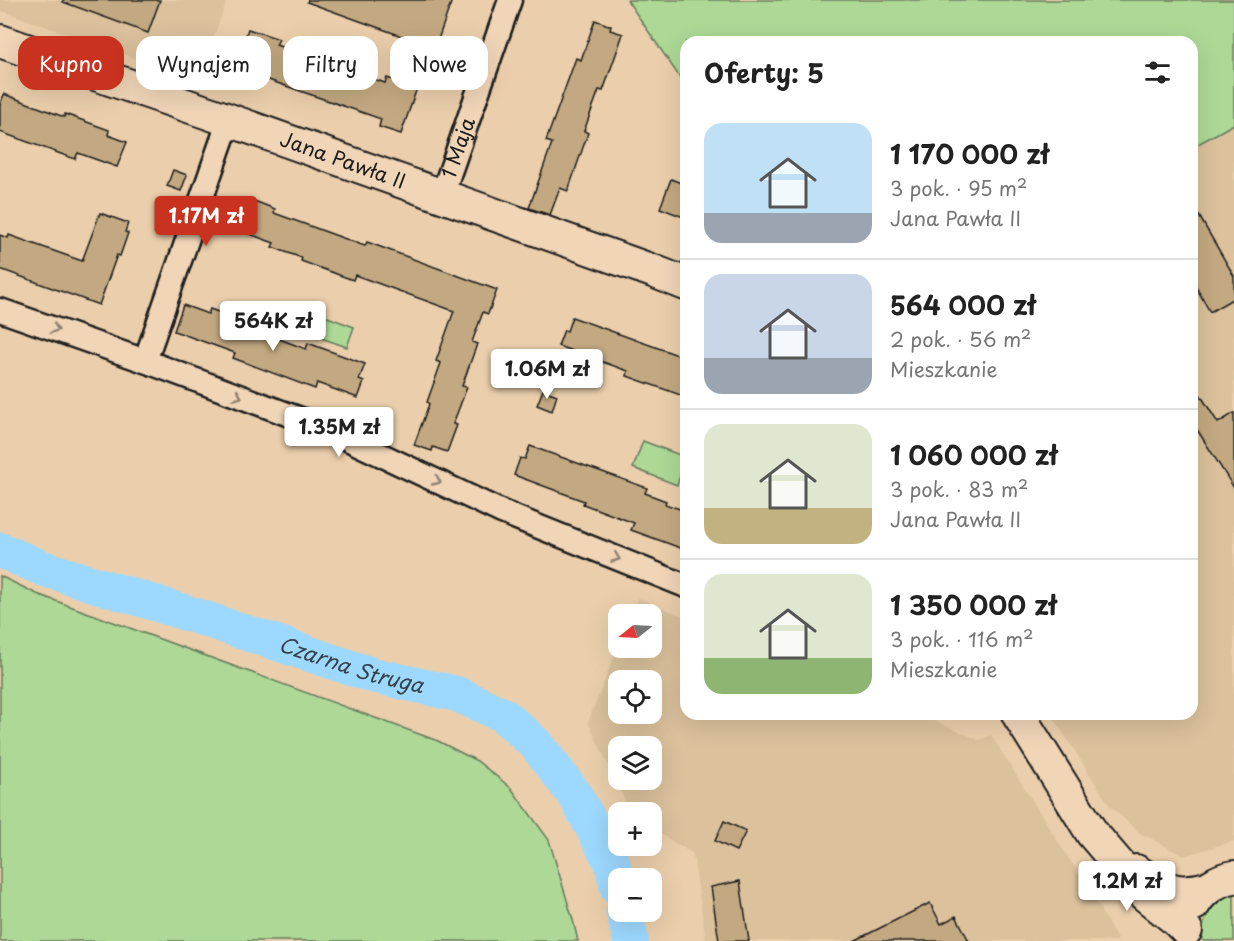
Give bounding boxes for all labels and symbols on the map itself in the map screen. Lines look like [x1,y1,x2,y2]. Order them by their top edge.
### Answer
street label: 1 Maja [433,113,482,182]
street label: Jana Pawła II [276,123,410,196]
pin: 1.17M zł [144,196,268,247]
pin: 564K zł [218,301,328,352]
one-way arrow [49,322,60,335]
pin: 1.06M zł [485,349,609,400]
one-way arrow [232,389,243,401]
pin: 1.35M zł [277,407,401,458]
one-way arrow [430,474,441,486]
one-way arrow [610,551,621,563]
north arrow [608,604,662,658]
water label: Czarna Struga [275,627,428,700]
pin: 1.2M zł [1072,861,1182,912]

